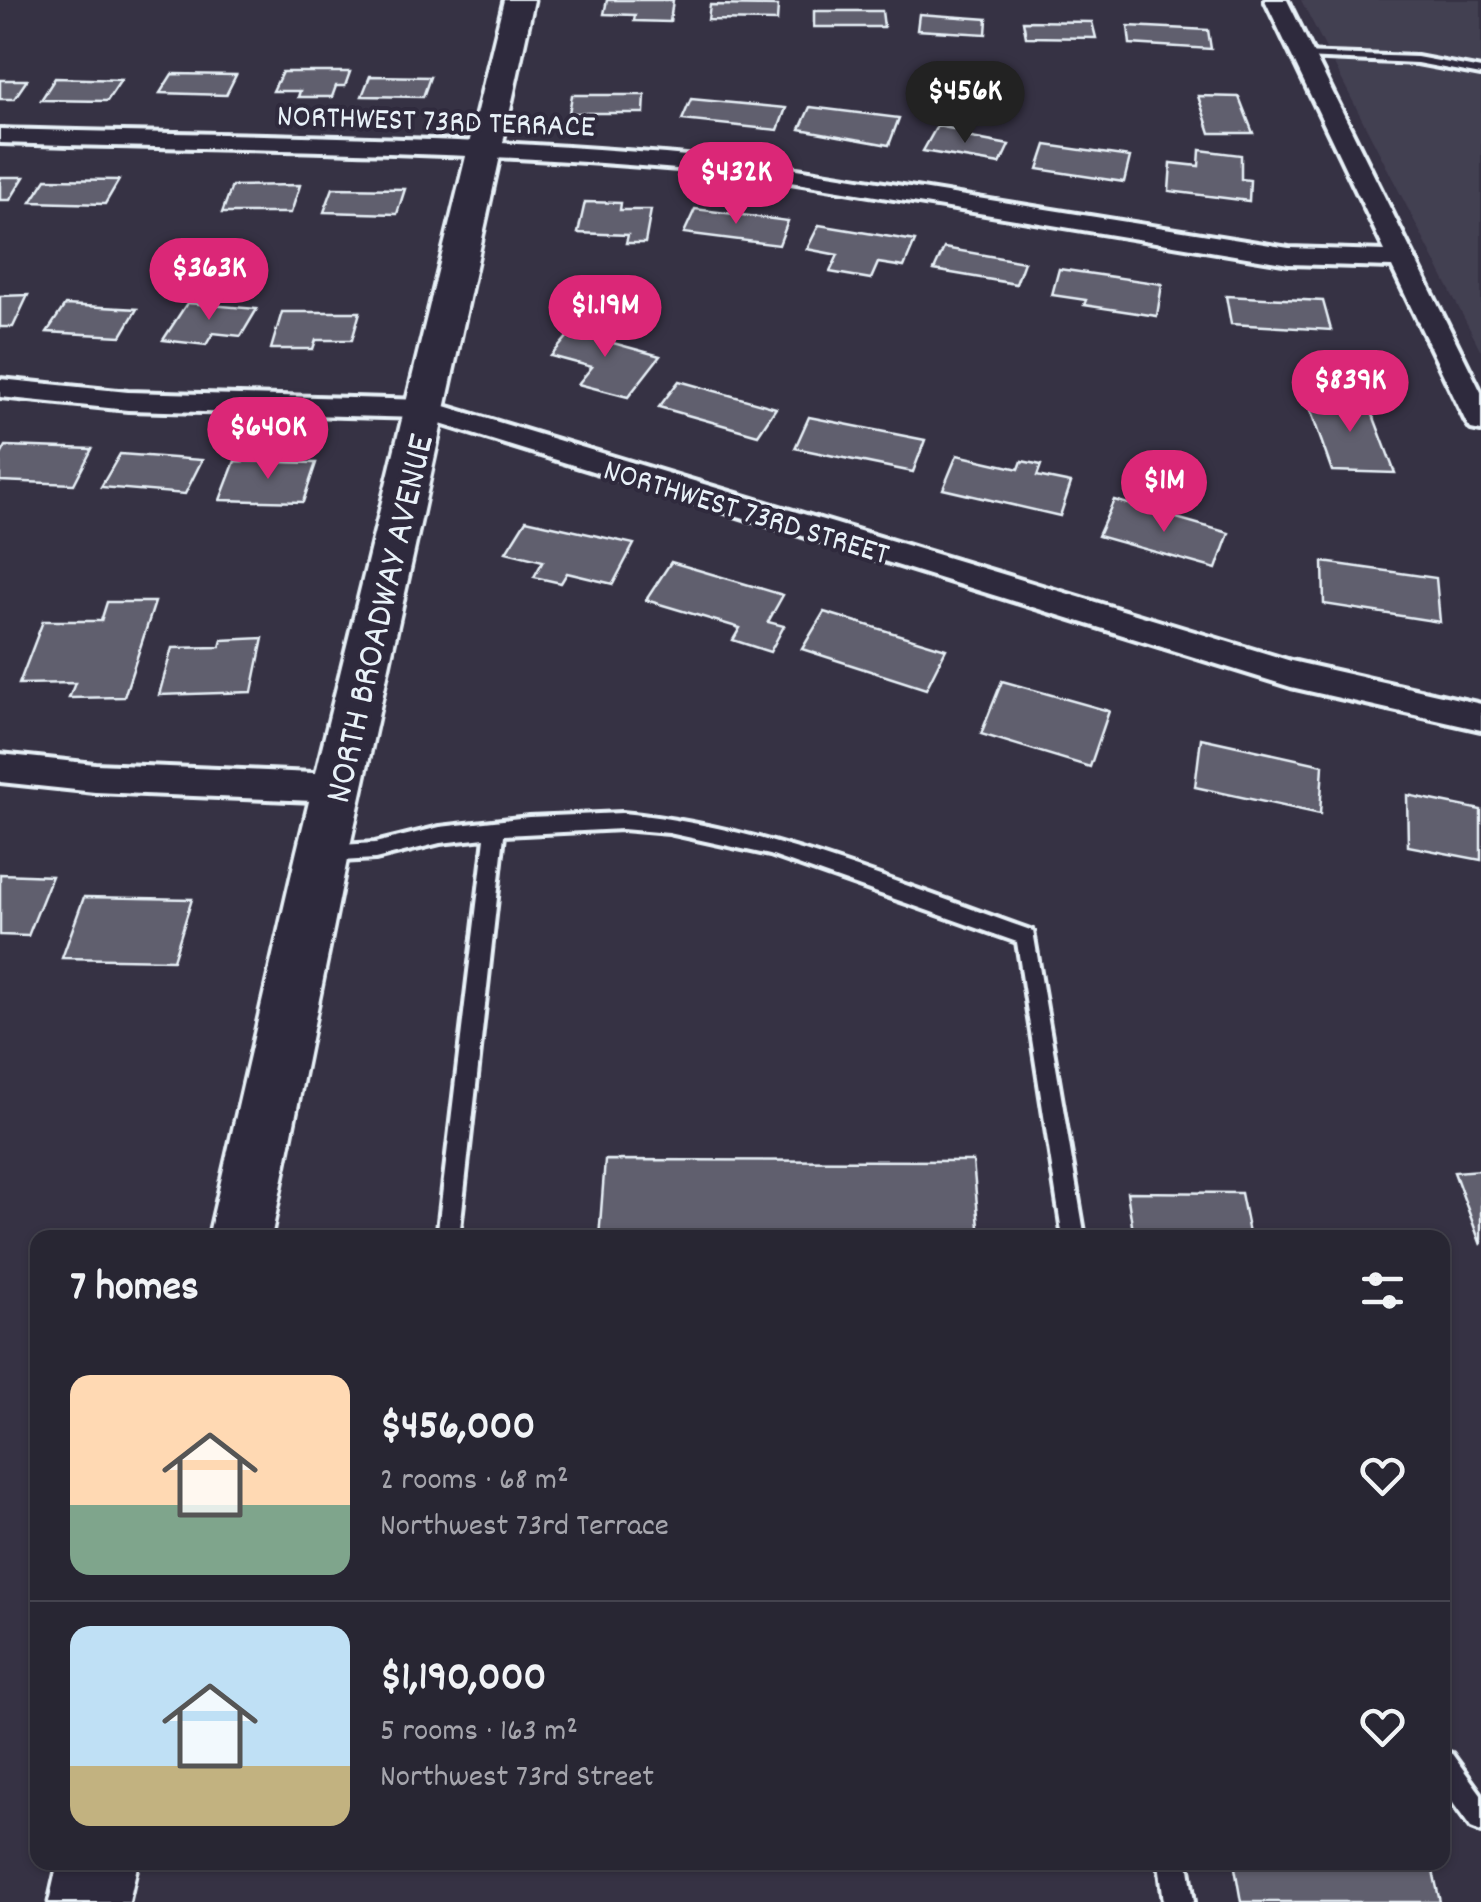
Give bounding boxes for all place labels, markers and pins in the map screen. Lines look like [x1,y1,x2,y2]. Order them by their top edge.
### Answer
pin: $456K [895,61,1035,146]
pin: $432K [666,142,806,227]
pin: $363K [139,238,279,323]
pin: $1.19M [524,275,686,360]
pin: $839K [1280,350,1420,435]
pin: $640K [198,397,338,482]
pin: $1M [1116,450,1212,535]

